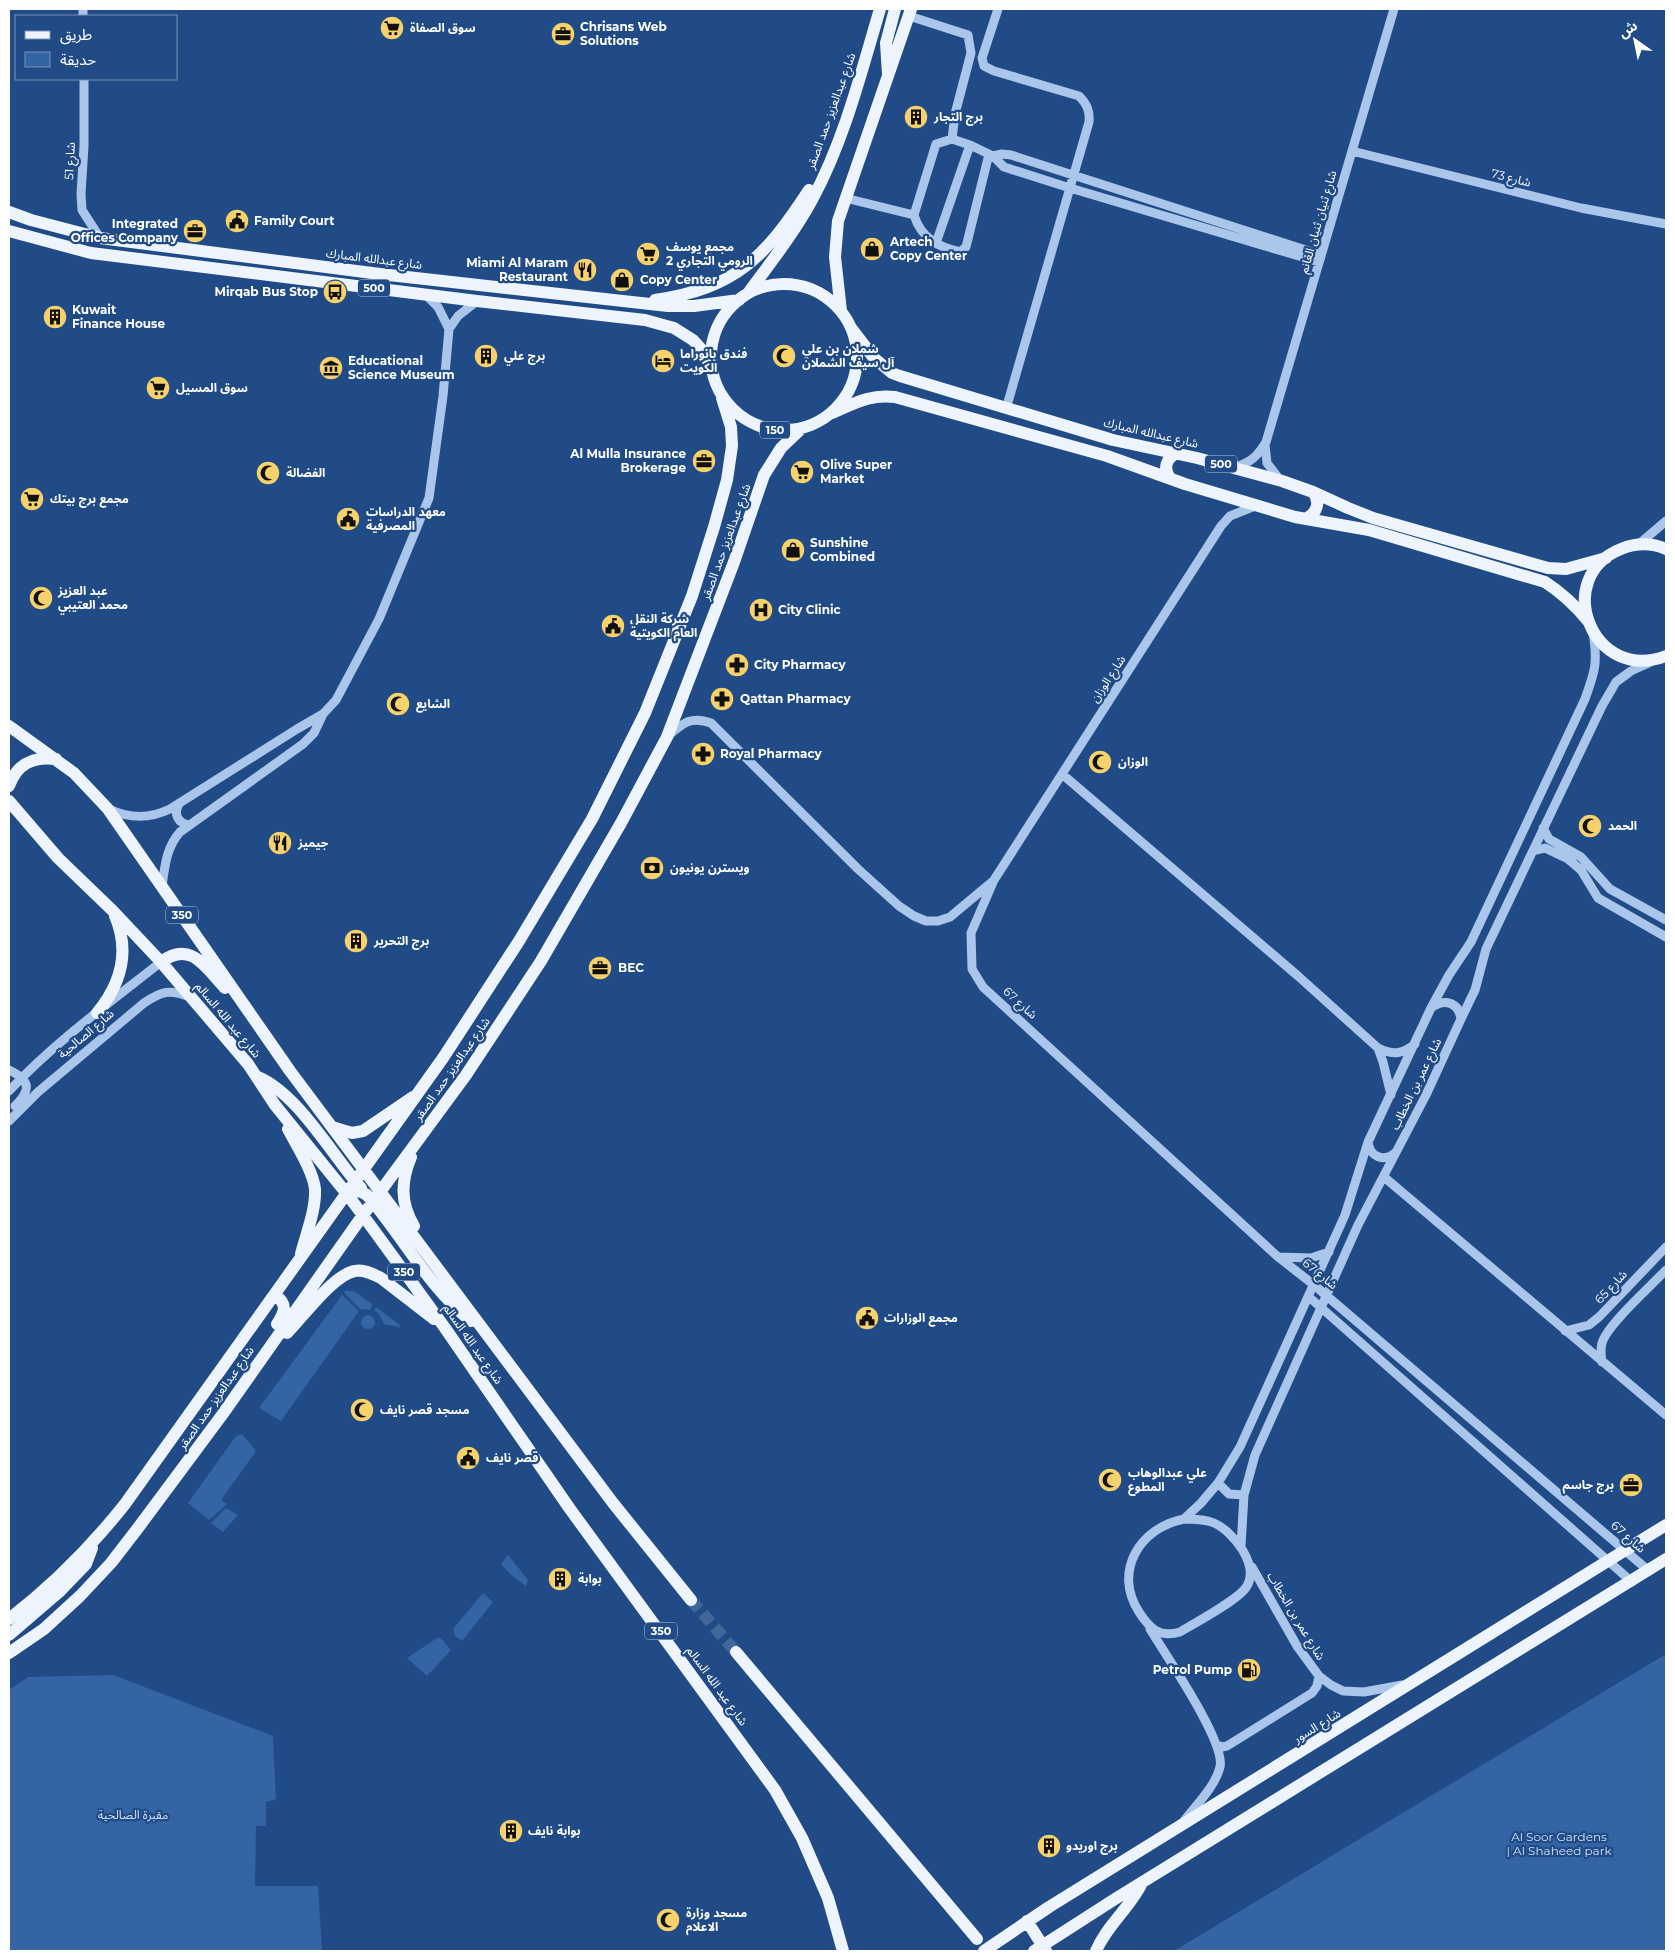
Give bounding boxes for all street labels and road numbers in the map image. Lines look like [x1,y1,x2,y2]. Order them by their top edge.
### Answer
street label: شارع عبدالعزيز حمد الصقر [802,51,860,173]
street label: شارع 51 [61,142,80,180]
street label: شارع 73 [1489,165,1532,192]
street label: شارع ثنيان ثنيان الغانم [1296,169,1341,276]
street label: شارع عبدالله المبارك [325,245,423,274]
road number: 500 [358,280,390,296]
street label: شارع عبدالله المبارك [1102,414,1200,453]
road number: 150 [760,422,790,438]
road number: 500 [1205,456,1237,472]
street label: شارع عبدالعزيز حمد الصقر [697,482,755,604]
street label: شارع الوزان [1087,652,1130,706]
road number: 350 [166,906,198,924]
street label: شارع عبد الله السالم [191,979,264,1062]
street label: شارع 67 [999,983,1041,1023]
street label: شارع الصالحية [55,1006,118,1063]
street label: شارع عبدالعزيز حمد الصقر [410,1014,495,1125]
street label: شارع عمر بن الخطاب [1387,1036,1446,1133]
street label: شارع 67 [1298,1255,1341,1294]
road number: 350 [388,1264,420,1280]
street label: شارع 65 [1591,1267,1631,1308]
street label: شارع عبد الله السالم [439,1301,507,1388]
street label: شارع عبدالعزيز حمد الصقر [174,1343,259,1454]
street label: شارع 67 [1607,1518,1649,1557]
street label: شارع عمر بن الخطاب [1263,1569,1329,1664]
road number: 350 [645,1622,677,1640]
street label: شارع عبد الله السالم [682,1643,751,1729]
street label: شارع السور [1290,1705,1344,1748]

